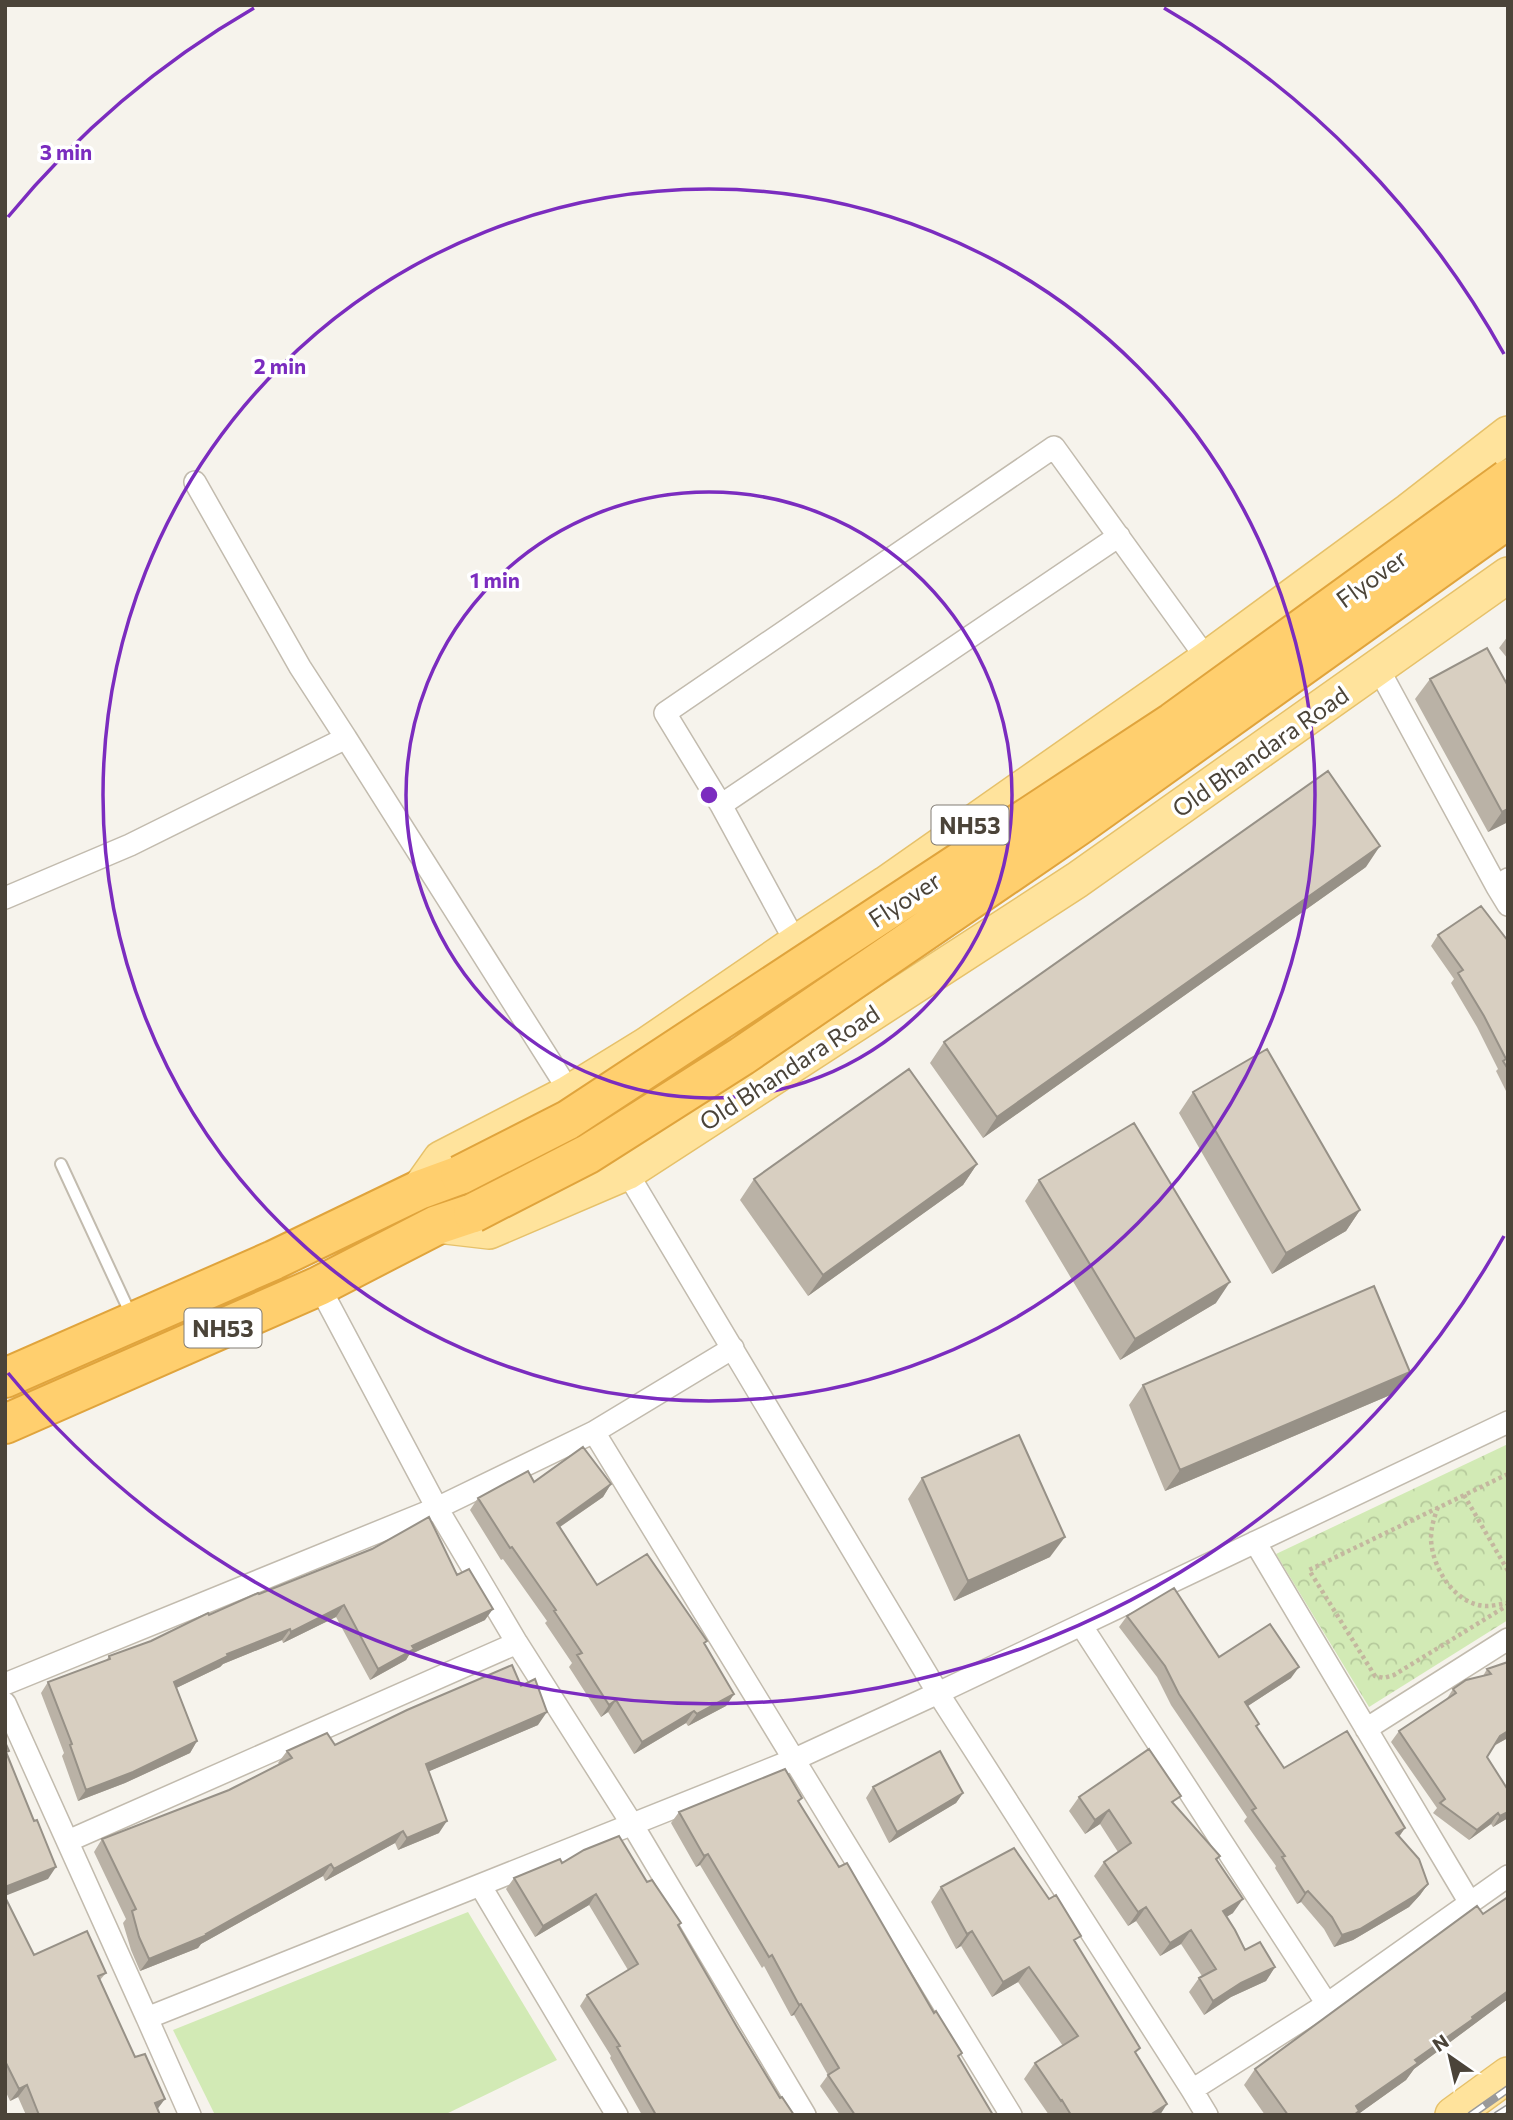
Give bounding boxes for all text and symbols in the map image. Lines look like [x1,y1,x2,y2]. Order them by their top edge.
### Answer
text: 3 min [40,139,92,164]
text: 2 min [254,353,306,378]
street label: Flyover [1330,543,1412,613]
text: 1 min [470,567,520,592]
street label: Old Bhandara Road [1166,679,1354,823]
centre of rings [697,783,721,807]
road number: NH53 [932,806,1009,845]
street label: Flyover [863,865,946,933]
street label: Old Bhandara Road [694,998,884,1136]
road number: NH53 [184,1308,262,1348]
north arrow [1415,2022,1485,2092]
text: N [1428,2029,1453,2056]

